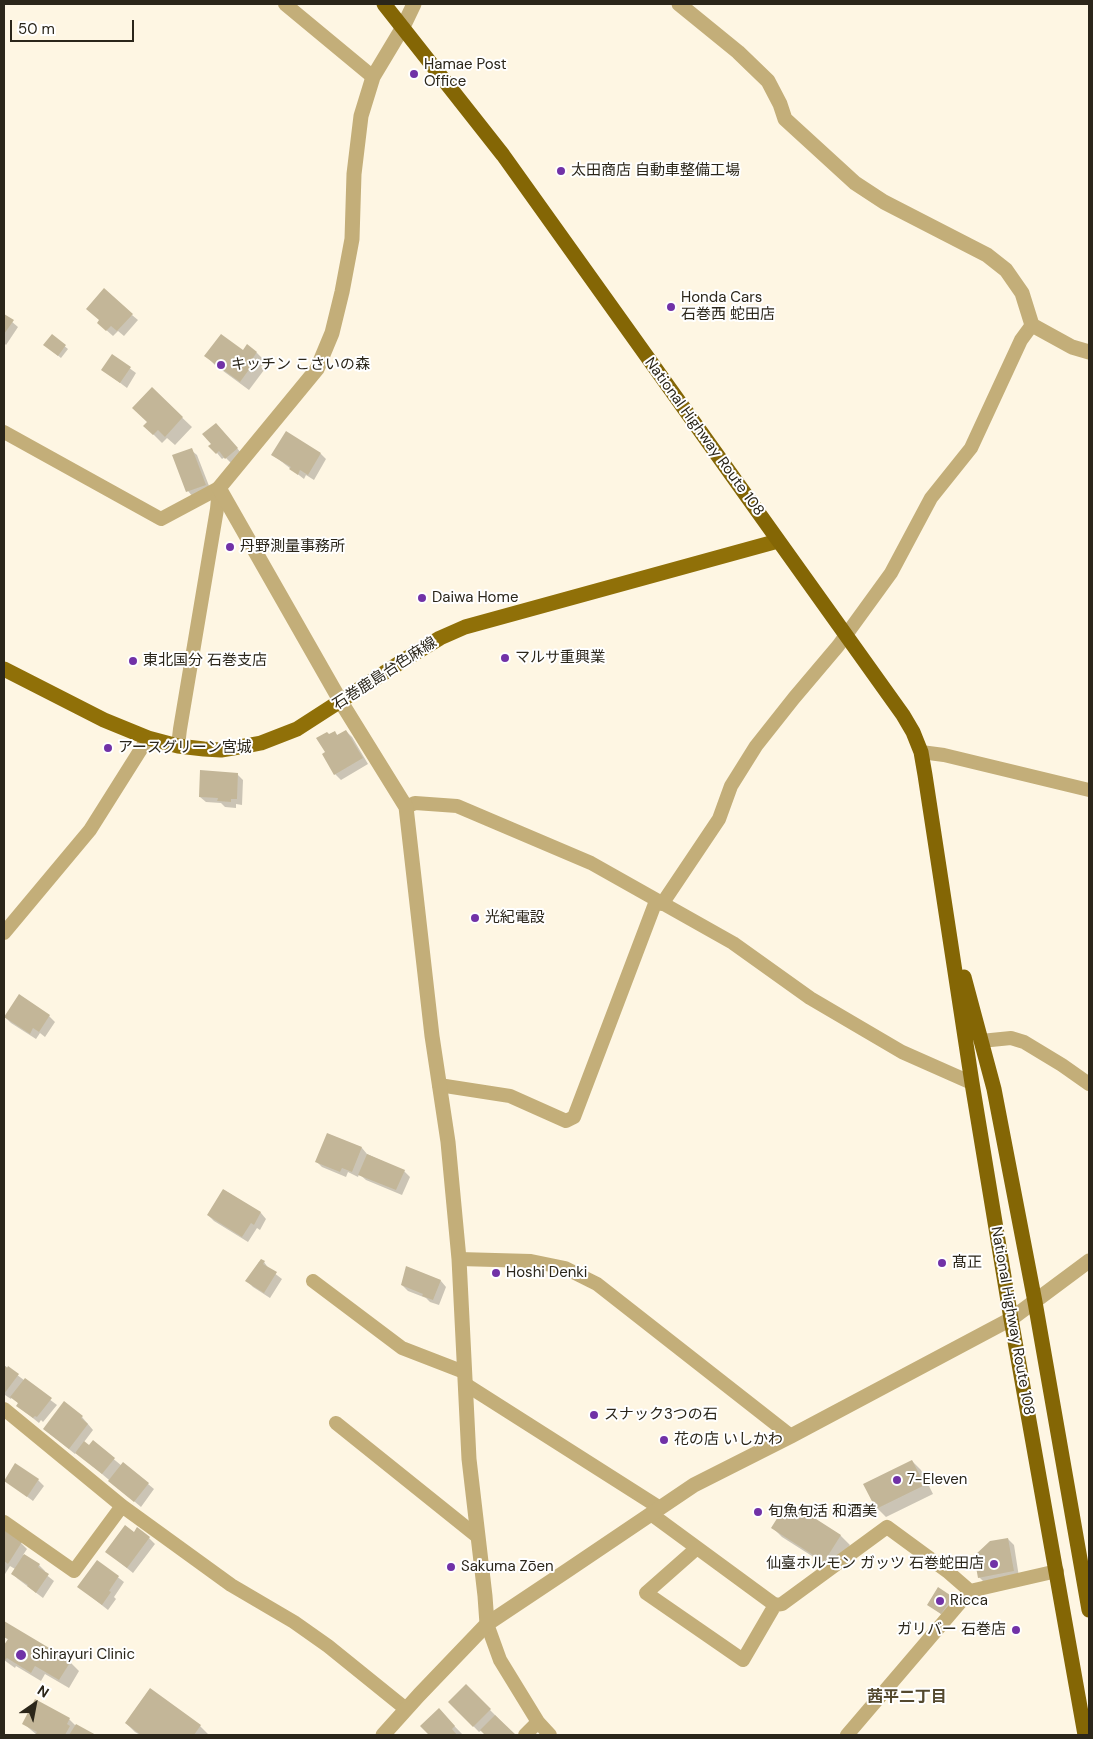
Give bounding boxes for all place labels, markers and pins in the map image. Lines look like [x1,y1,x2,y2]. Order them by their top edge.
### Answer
place label: Hamae Post Office [424,56,507,91]
marker: Hamae Post Office [408,68,420,80]
place label: 太田商店 自動車整備工場 [571,162,740,180]
marker: 太田商店 自動車整備工場 [555,165,567,177]
place label: Honda Cars 石巻西 蛇田店 [681,289,775,324]
marker: Honda Cars 石巻西 蛇田店 [665,301,677,313]
place label: キッチン こさいの森 [231,356,370,374]
marker: キッチン こさいの森 [215,359,227,371]
place label: 丹野測量事務所 [240,538,345,556]
marker: 丹野測量事務所 [224,541,236,553]
place label: Daiwa Home [432,589,518,607]
marker: Daiwa Home [416,592,428,604]
place label: マルサ重興業 [515,649,605,667]
place label: 東北国分 石巻支店 [143,652,267,670]
marker: マルサ重興業 [499,652,511,664]
marker: 東北国分 石巻支店 [127,655,139,667]
place label: アースグリーン宮城 [118,739,252,757]
marker: アースグリーン宮城 [102,742,114,754]
place label: 光紀電設 [485,909,545,927]
marker: 光紀電設 [469,912,481,924]
place label: 髙正 [952,1254,982,1272]
marker: 髙正 [936,1257,948,1269]
place label: Hoshi Denki [506,1264,587,1282]
marker: Hoshi Denki [490,1267,502,1279]
place label: スナック3つの石 [604,1406,718,1424]
marker: スナック3つの石 [588,1409,600,1421]
place label: 花の店 いしかわ [674,1431,783,1449]
marker: 花の店 いしかわ [658,1434,670,1446]
place label: 7-Eleven [907,1471,967,1489]
marker: 7-Eleven [891,1474,903,1486]
place label: 旬魚旬活 和酒美 [768,1503,877,1521]
marker: 旬魚旬活 和酒美 [752,1506,764,1518]
place label: 仙臺ホルモン ガッツ 石巻蛇田店 [766,1555,984,1573]
place label: Sakuma Zōen [461,1558,554,1576]
marker: 仙臺ホルモン ガッツ 石巻蛇田店 [988,1558,1000,1570]
marker: Sakuma Zōen [445,1561,457,1573]
place label: Ricca [950,1592,988,1610]
marker: Ricca [934,1595,946,1607]
place label: ガリバー 石巻店 [897,1621,1006,1639]
marker: ガリバー 石巻店 [1010,1624,1022,1636]
place label: Shirayuri Clinic [32,1646,135,1664]
marker: Shirayuri Clinic [14,1648,28,1662]

